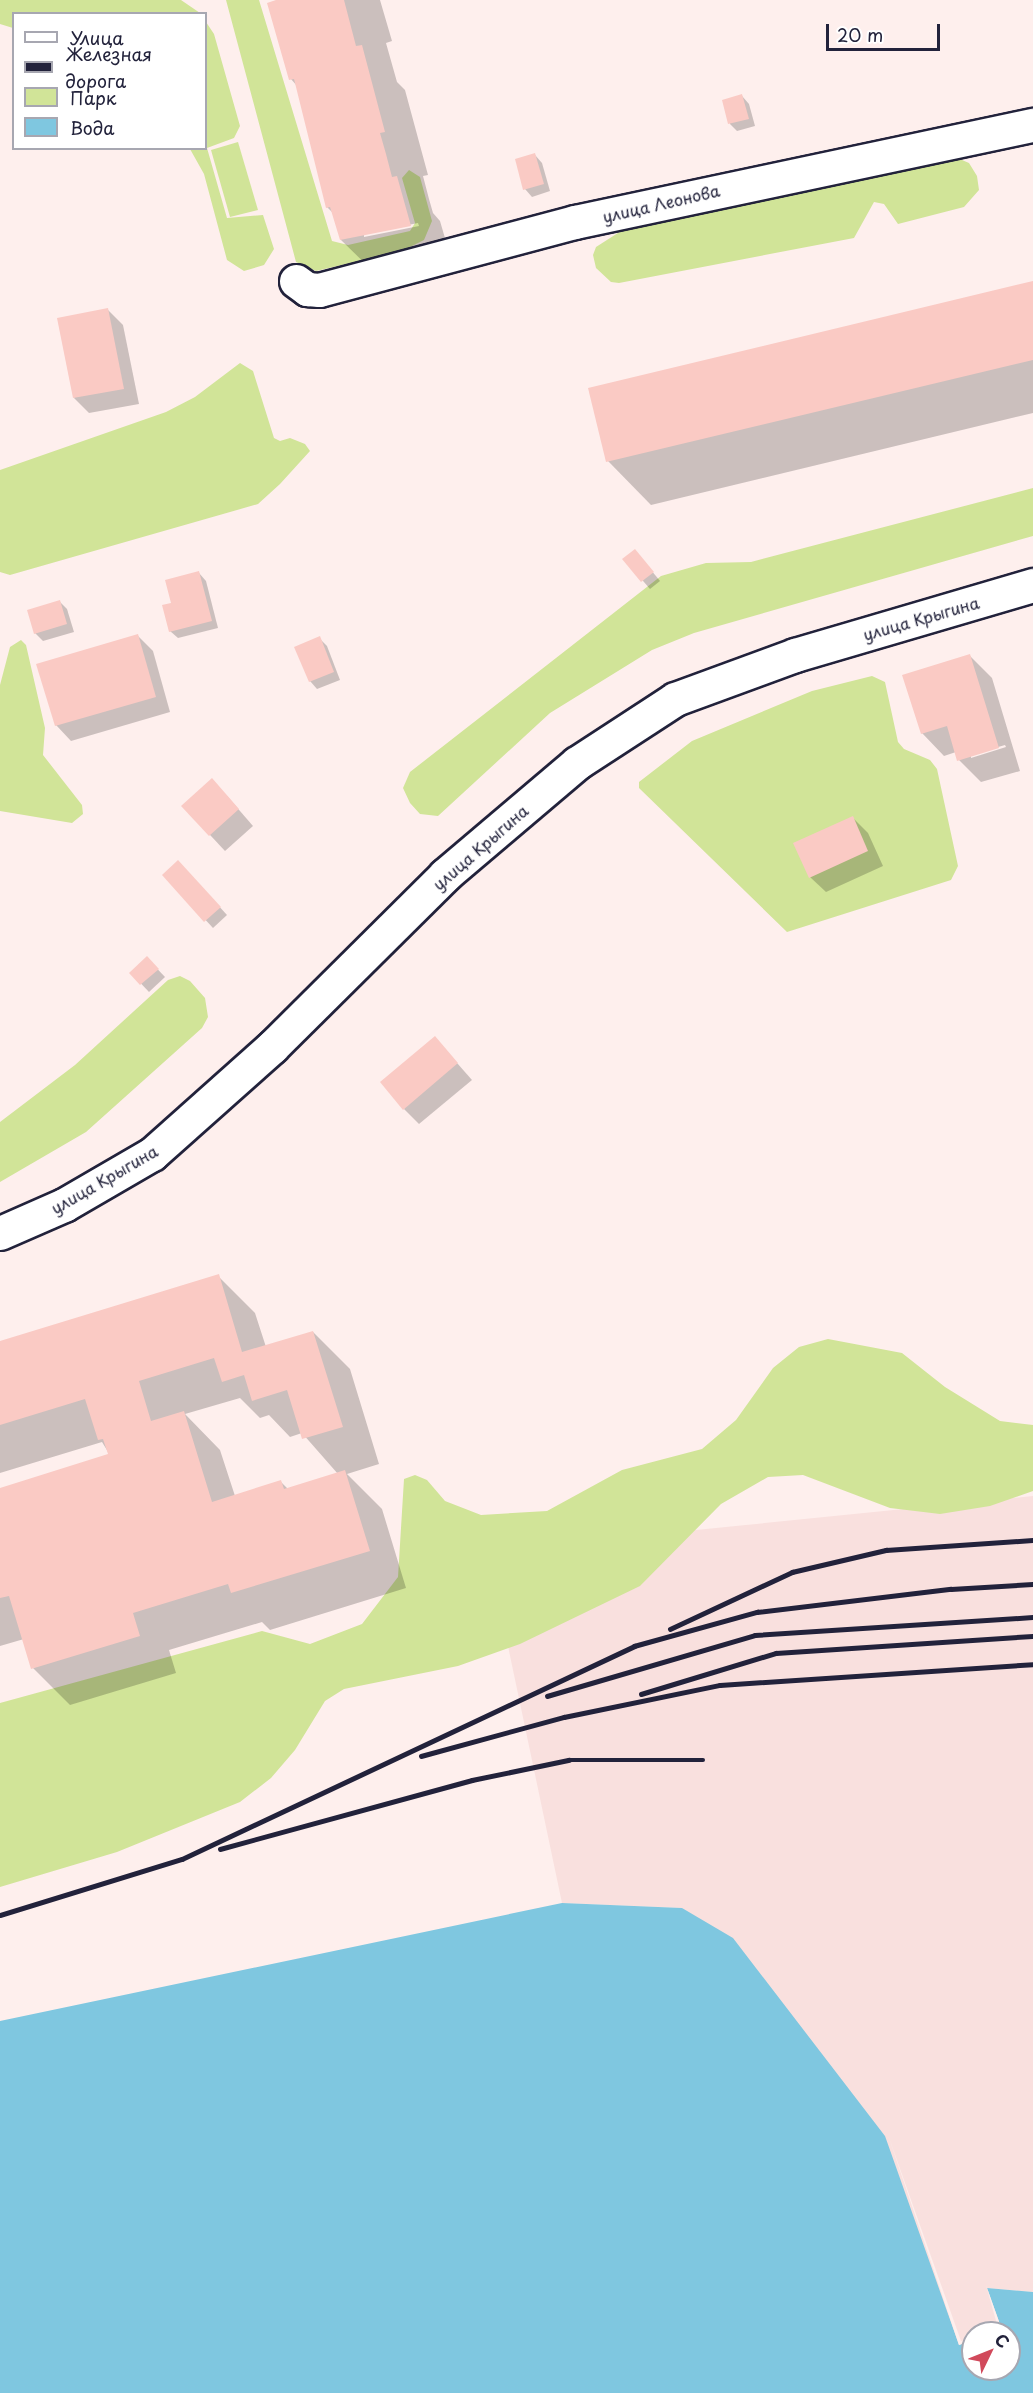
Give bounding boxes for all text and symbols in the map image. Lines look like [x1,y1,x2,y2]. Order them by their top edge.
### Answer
legend [12,12,207,150]
scale bar [829,12,943,50]
text: 20 m [837,21,883,48]
text: Улица [70,24,124,51]
text: Железная дорога [65,40,152,94]
text: Парк [70,84,116,111]
text: Вода [70,114,115,141]
street label: улица Леонова [600,180,722,226]
street label: улица Крыгина [860,592,982,644]
street label: улица Крыгина [428,800,532,894]
street label: улица Крыгина [47,1140,161,1218]
north arrow [961,2321,1021,2381]
text: С [990,2327,1016,2353]

